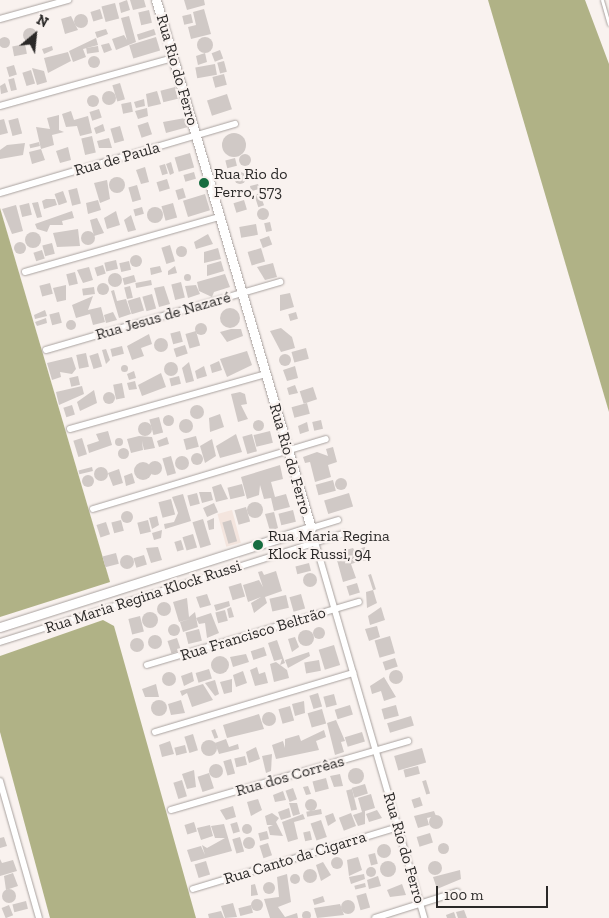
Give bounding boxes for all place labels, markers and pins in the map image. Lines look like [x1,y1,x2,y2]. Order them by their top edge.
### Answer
place label: Rua Rio do Ferro, 573 [214,164,287,202]
marker: Rua Rio do Ferro, 573 [198,177,210,189]
place label: Rua Maria Regina Klock Russi, 94 [268,526,390,564]
marker: Rua Maria Regina Klock Russi, 94 [252,539,264,551]

